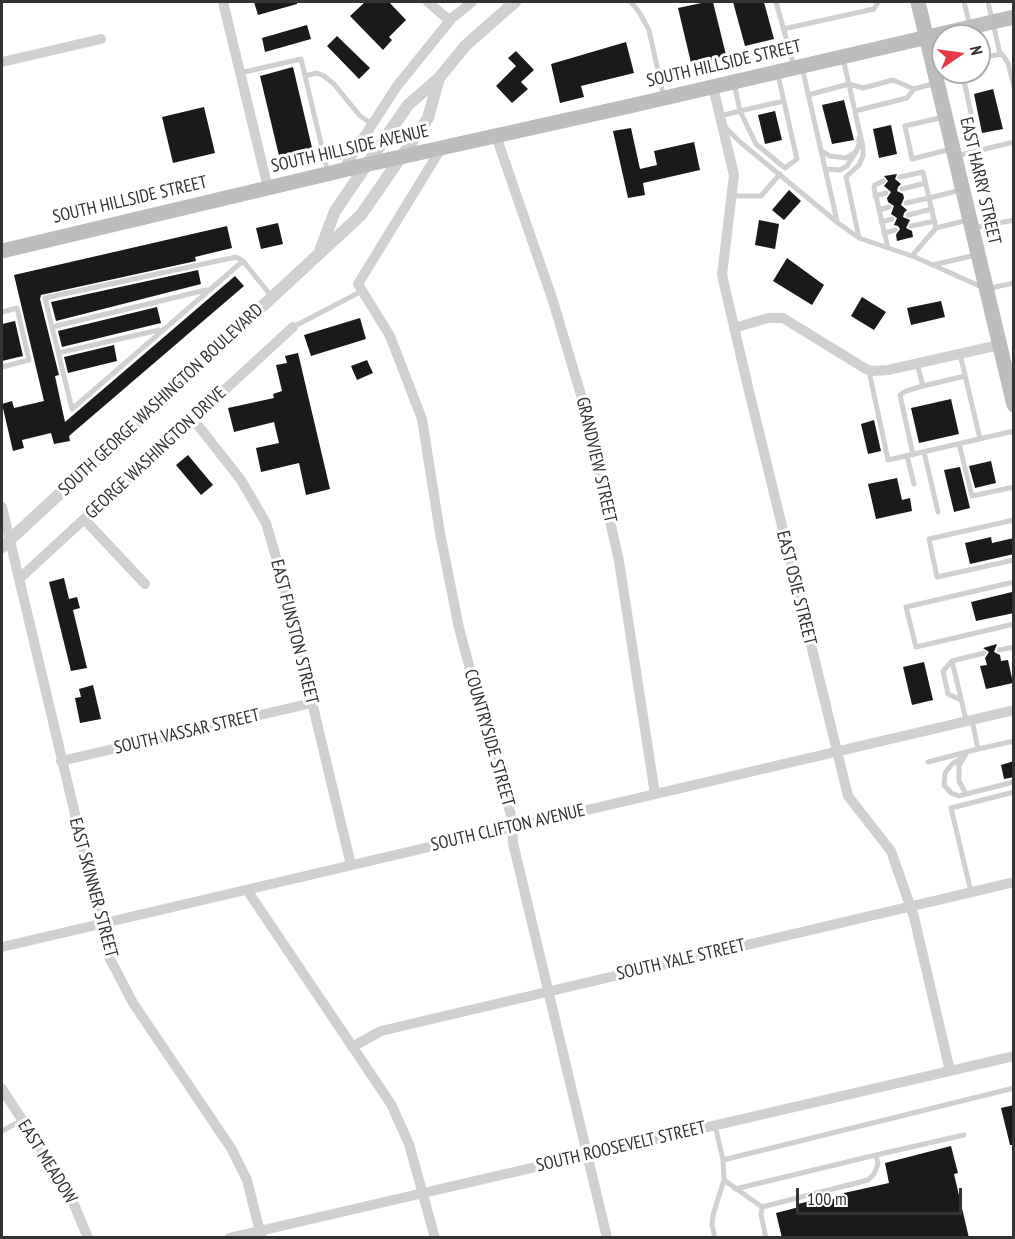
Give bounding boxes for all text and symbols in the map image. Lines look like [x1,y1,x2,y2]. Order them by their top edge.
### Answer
north arrow [931,24,991,84]
street label: SOUTH HILLSIDE STREET [645,36,803,92]
text: N [966,44,987,57]
street label: EAST HARRY STREET [955,115,1005,247]
street label: SOUTH HILLSIDE AVENUE [269,120,431,178]
street label: SOUTH HILLSIDE STREET [51,172,209,228]
street label: SOUTH GEORGE WASHINGTON BOULEVARD [54,299,268,501]
street label: GEORGE WASHINGTON DRIVE [81,382,231,524]
street label: GRANDVIEW STREET [571,395,621,525]
street label: EAST OSIE STREET [771,529,821,647]
street label: EAST FUNSTON STREET [266,557,322,707]
street label: COUNTRYSIDE STREET [459,667,519,809]
street label: SOUTH VASSAR STREET [112,705,262,759]
street label: SOUTH CLIFTON AVENUE [429,800,587,856]
street label: EAST SKINNER STREET [64,816,122,960]
street label: SOUTH YALE STREET [615,935,747,985]
street label: EAST MEADOW [13,1116,81,1208]
street label: SOUTH ROOSEVELT STREET [534,1117,708,1177]
scale bar [799,1176,966,1214]
text: 100 m [807,1187,847,1210]

